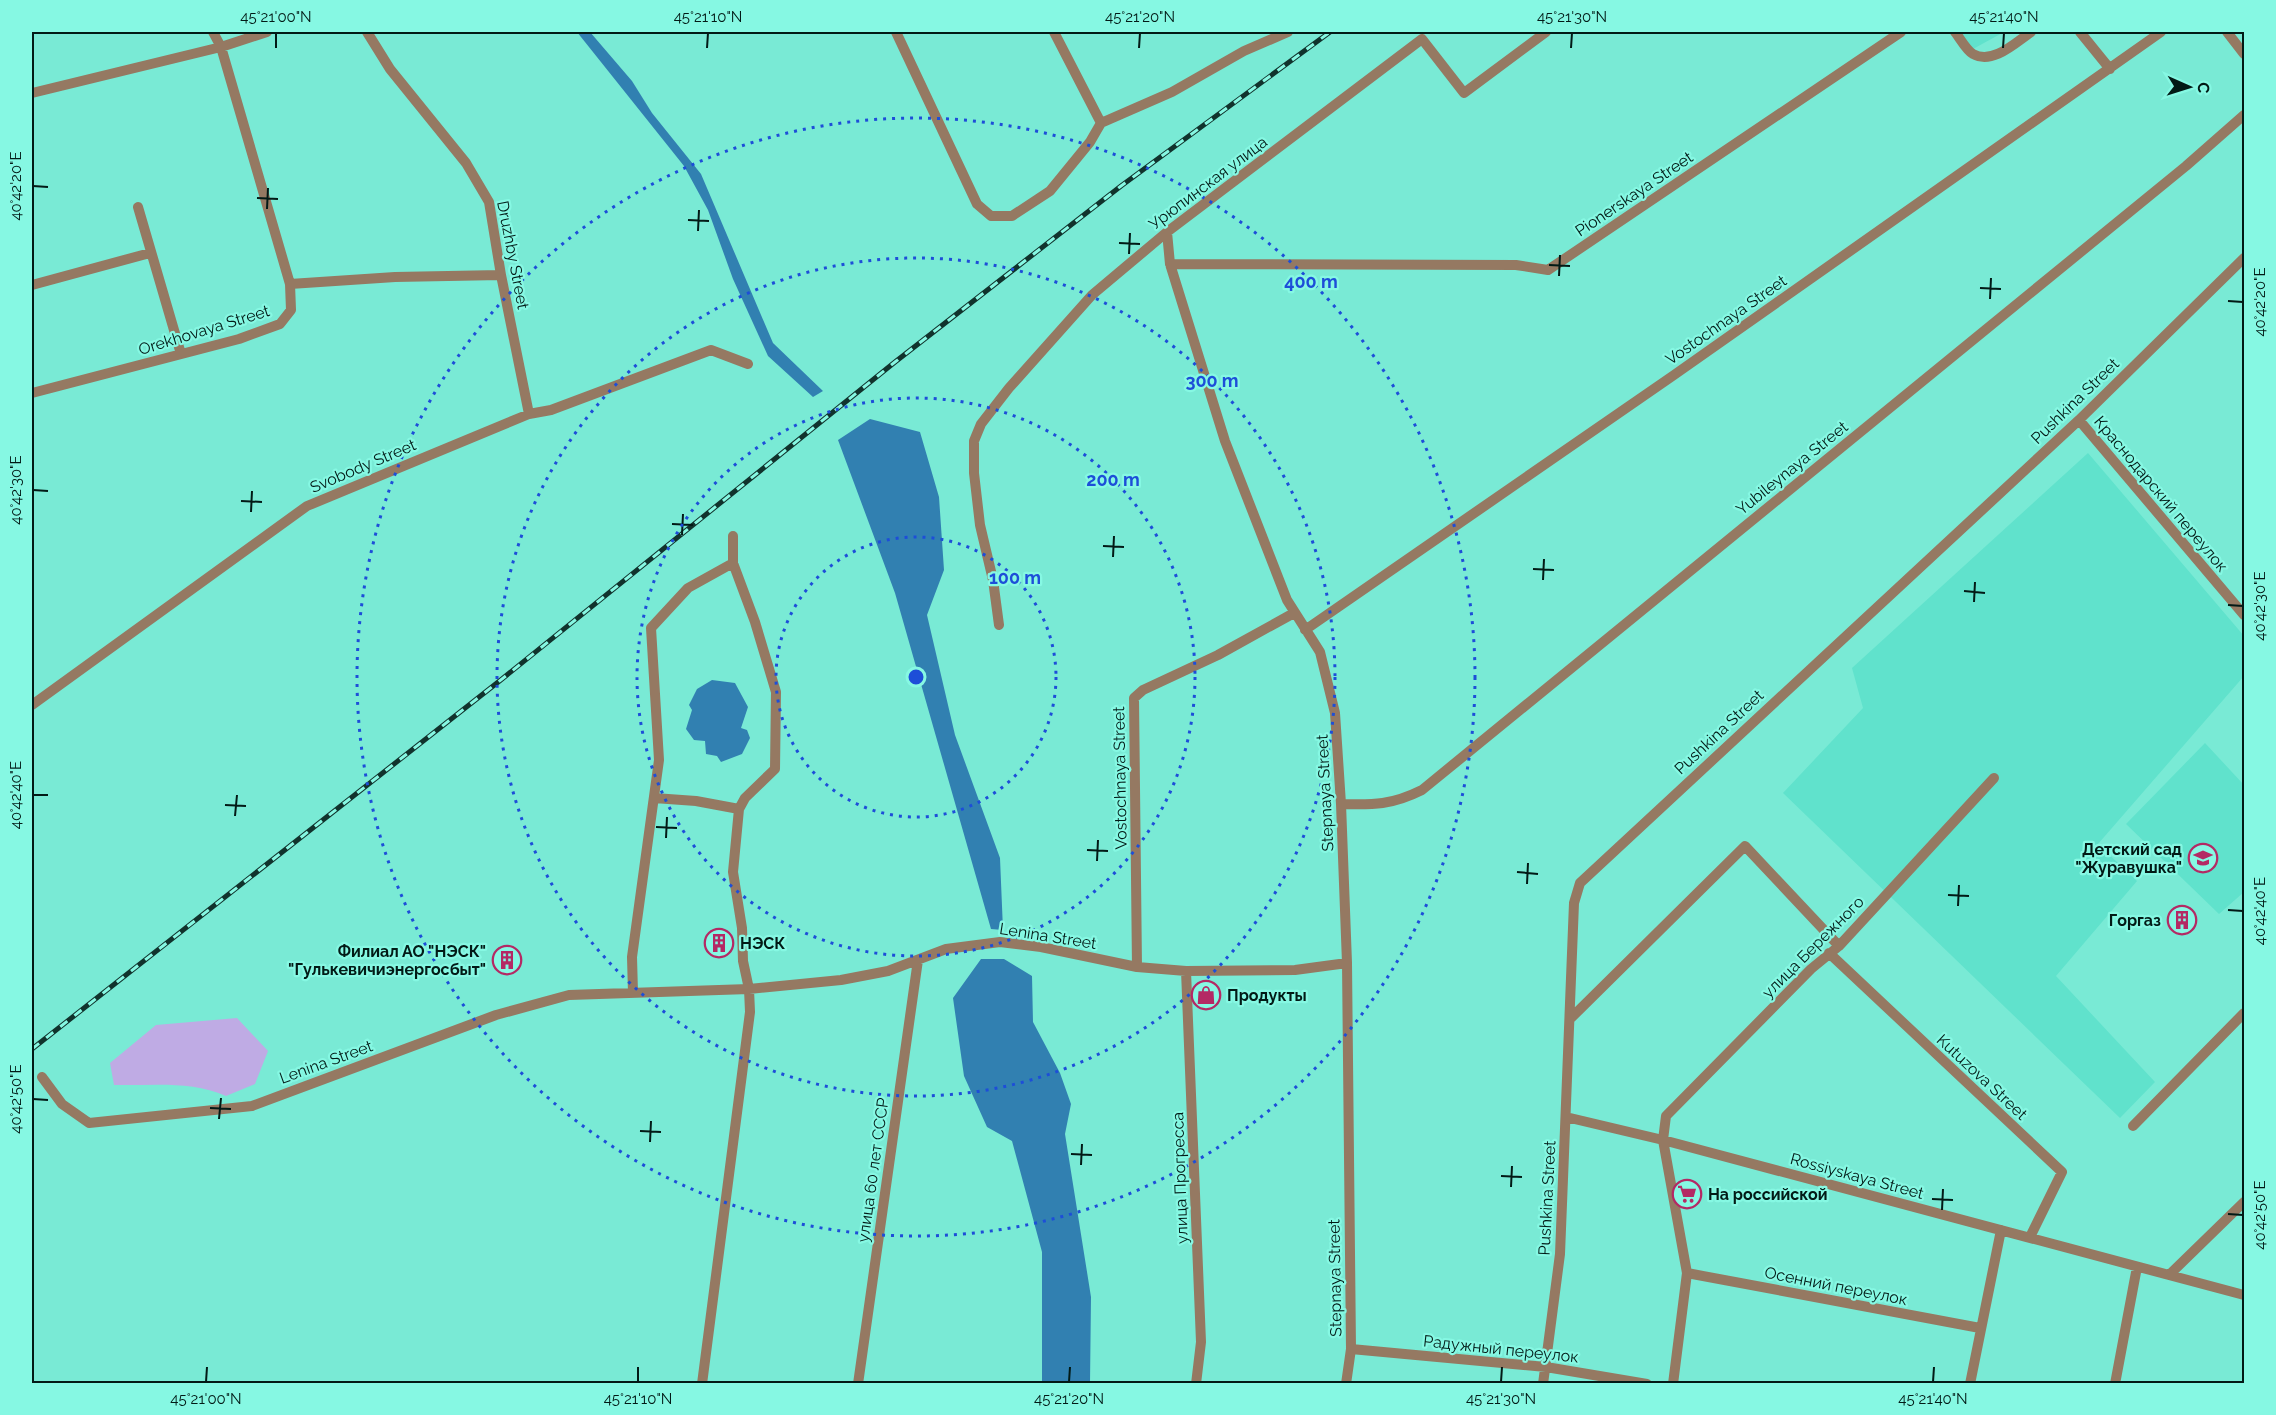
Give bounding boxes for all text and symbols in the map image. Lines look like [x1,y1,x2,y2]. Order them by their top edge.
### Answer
text: 45°21'00"N [240,8,312,26]
text: 45°21'10"N [674,8,742,26]
text: 45°21'20"N [1105,8,1175,26]
text: 45°21'30"N [1537,8,1607,26]
text: 45°21'40"N [1969,8,2039,26]
north arrow [2159,57,2219,117]
text: С [2194,82,2213,94]
street label: Урюпинская улица [1145,132,1271,234]
street label: Pionerskaya Street [1572,147,1697,240]
text: 40°42'20"E [7,151,25,221]
street label: Druzhby Street [493,199,533,311]
text: 40°42'20"E [2251,267,2269,337]
text: 400 m [1284,271,1338,292]
street label: Vostochnaya Street [1662,271,1791,369]
street label: Orekhovaya Street [136,301,272,359]
street label: Pushkina Street [2027,354,2123,448]
text: 300 m [1185,370,1239,391]
street label: Краснодарский переулок [2090,412,2232,576]
street label: Yubileynaya Street [1732,417,1852,519]
street label: Svobody Street [307,435,419,497]
text: 40°42'30"E [7,455,25,525]
text: 200 m [1086,469,1140,490]
text: 100 m [989,567,1041,588]
text: 40°42'30"E [2251,571,2269,641]
centre of rings [906,667,926,687]
street label: Pushkina Street [1670,685,1768,778]
street label: Vostochnaya Street [1109,706,1131,850]
street label: Stepnaya Street [1312,733,1338,852]
text: 40°42'40"E [7,761,25,829]
place label: Детский сад "Журавушка" [2075,840,2182,877]
school or university icon: Детский сад "Журавушка" [2187,842,2219,874]
text: 40°42'40"E [2251,877,2269,945]
street label: улица Бережного [1758,892,1868,1002]
building icon: Горгаз [2166,904,2198,936]
place label: Горгаз [2109,911,2161,930]
street label: Lenina Street [998,919,1098,953]
building icon: НЭСК [703,927,735,959]
place label: НЭСК [740,934,785,953]
place label: Филиал АО "НЭСК" "Гулькевичиэнергосбыт" [288,942,486,979]
building icon: Филиал АО "НЭСК" "Гулькевичиэнергосбыт" [491,944,523,976]
shop icon: Продукты [1190,979,1222,1011]
place label: Продукты [1227,986,1307,1005]
street label: Kutuzova Street [1933,1030,2032,1124]
street label: Lenina Street [277,1036,376,1088]
text: 40°42'50"E [7,1064,25,1134]
street label: улица 60 лет СССР [853,1096,893,1243]
street label: улица Прогресса [1168,1112,1192,1244]
street label: Pushkina Street [1535,1139,1560,1256]
street label: Rossiyskaya Street [1788,1149,1926,1203]
supermarket icon: На российской [1671,1178,1703,1210]
text: 40°42'50"E [2251,1180,2269,1250]
place label: На российской [1708,1185,1828,1204]
street label: Stepnaya Street [1324,1218,1346,1337]
street label: Осенний переулок [1763,1263,1909,1309]
street label: Радужный переулок [1422,1331,1580,1367]
text: 45°21'00"N [170,1390,242,1408]
text: 45°21'10"N [604,1390,672,1408]
text: 45°21'20"N [1034,1390,1104,1408]
text: 45°21'30"N [1466,1390,1536,1408]
text: 45°21'40"N [1898,1390,1968,1408]

